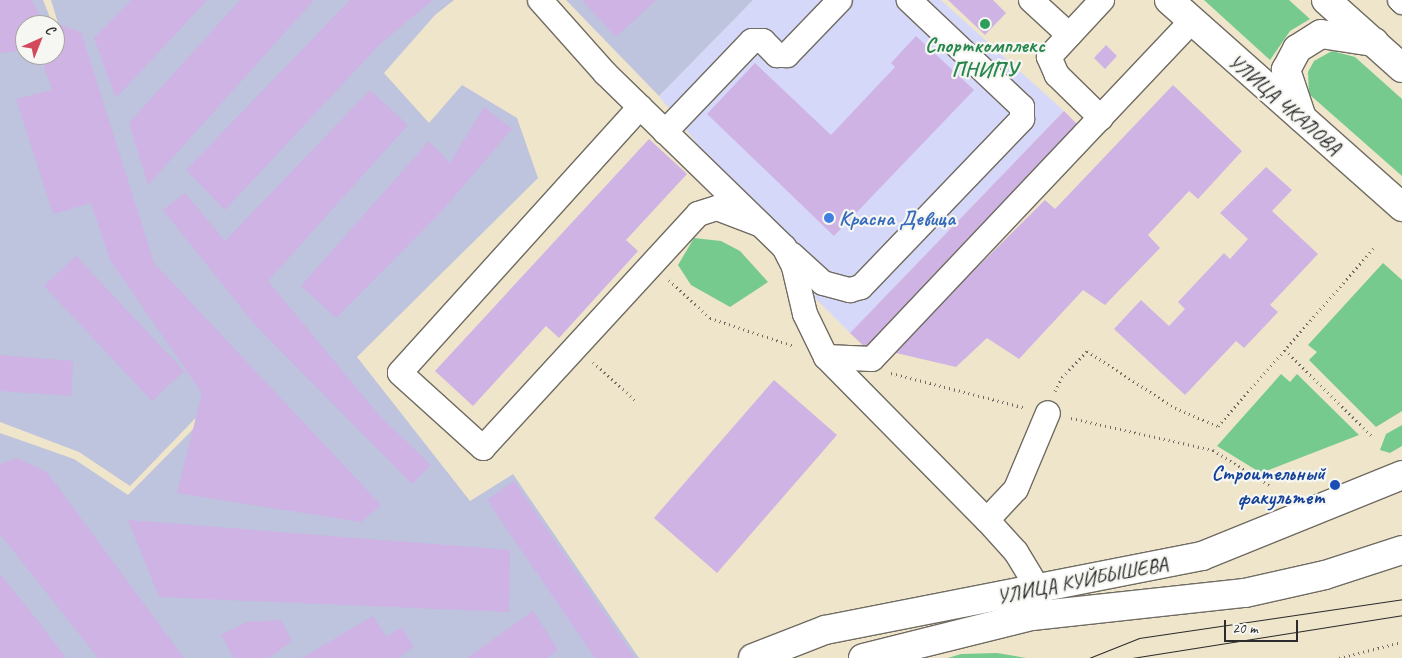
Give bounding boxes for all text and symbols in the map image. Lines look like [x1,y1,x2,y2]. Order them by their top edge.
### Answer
north arrow [15,15,65,65]
marker: Спорткомплекс ПНИПУ [979,18,991,30]
text: С [42,21,58,38]
place label: Спорткомплекс ПНИПУ [925,32,1045,82]
street label: УЛИЦА ЧКАЛОВА [1223,48,1347,160]
place label: Красна Девица [839,205,958,231]
marker: Красна Девица [823,212,835,224]
place label: Строительный факультет [1212,460,1325,510]
marker: Строительный факультет [1329,479,1341,491]
street label: УЛИЦА КУЙБЫШЕВА [994,551,1170,609]
scale bar [1227,610,1301,642]
text: 20 m [1232,619,1258,638]

